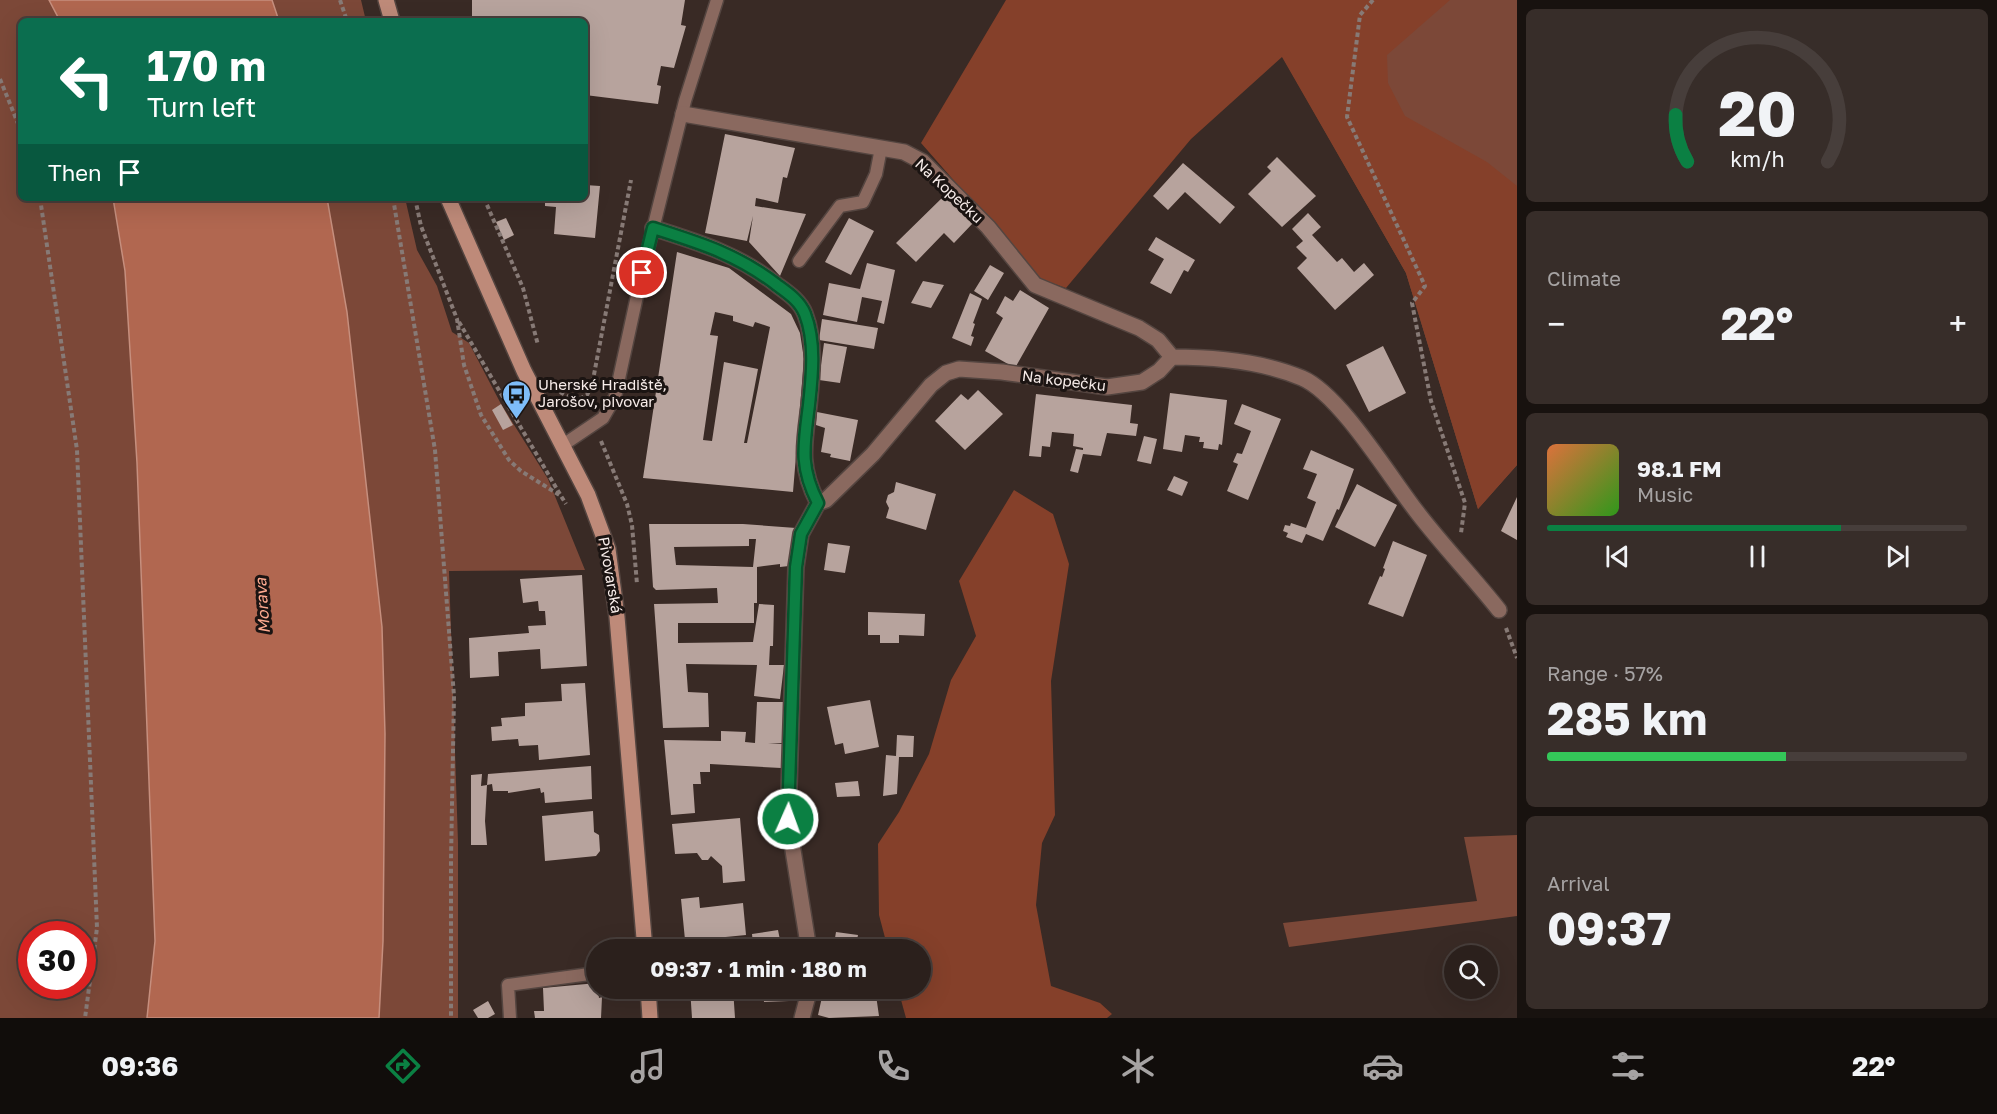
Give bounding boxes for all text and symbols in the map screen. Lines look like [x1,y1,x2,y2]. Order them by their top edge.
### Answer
text: 170 m [147,40,266,90]
icon: left [48,42,126,120]
text: 20 [1718,76,1796,151]
text: Turn left [147,91,256,123]
text: km/h [1730,147,1784,173]
street label: Na Kopečku [912,154,987,226]
icon: arrive [113,156,146,189]
text: Then [48,159,101,186]
pin [616,247,667,298]
icon: arrive [625,256,658,289]
text: Climate [1547,266,1621,290]
text: 22° [1721,296,1793,350]
text: − [1547,304,1565,343]
text: + [1949,304,1967,343]
street label: Na kopečku [1021,366,1107,394]
place label: Uherské Hradiště, Jarošov, pivovar [538,375,667,410]
bus stop icon: Uherské Hradiště, Jarošov, pivovar [501,378,533,420]
text: 98.1 FM [1637,455,1722,482]
text: Music [1637,482,1693,506]
street label: Pivovarská [595,535,627,615]
icon: previous [1601,540,1634,573]
icon: pause [1741,540,1774,573]
icon: next [1881,540,1914,573]
water label: Morava [250,577,274,634]
text: Range · 57% [1547,661,1663,685]
text: 285 km [1547,691,1707,745]
position arrow [756,787,820,851]
text: Arrival [1547,871,1610,895]
text: 09:37 [1547,901,1671,955]
speed limit sign: 30 [18,921,96,999]
map controls [1444,945,1498,999]
button: search [1444,945,1498,999]
text: 09:37 · 1 min · 180 m [650,955,867,982]
icon: directions [382,1045,424,1087]
icon: music [627,1045,669,1087]
icon: phone [872,1045,914,1087]
icon: climate [1117,1045,1159,1087]
icon: car [1362,1045,1404,1087]
icon: filters [1607,1045,1649,1087]
text: 09:36 [102,1050,178,1082]
text: 22° [1852,1050,1895,1082]

